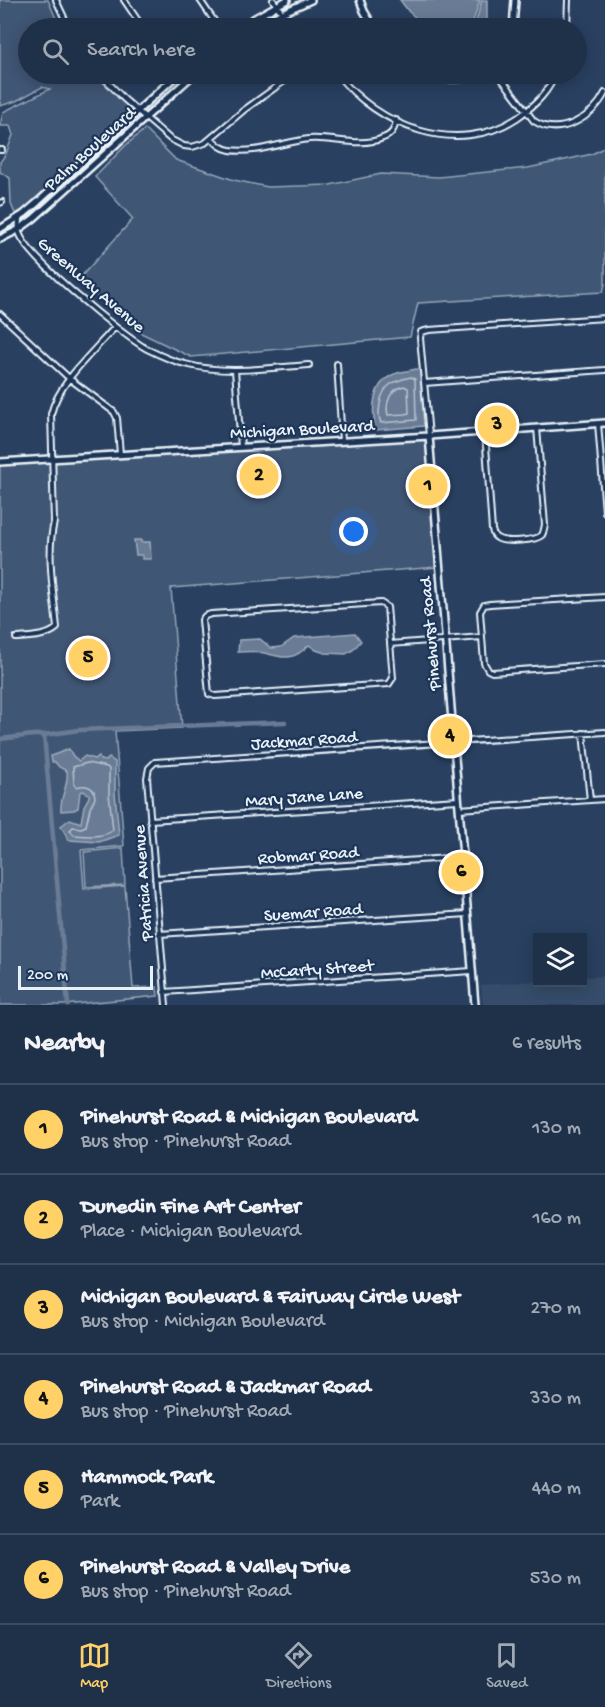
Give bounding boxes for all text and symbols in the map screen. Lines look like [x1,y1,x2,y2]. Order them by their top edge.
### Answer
search box [18,18,587,84]
icon: search [39,35,72,68]
text: Search here [87,38,195,64]
street label: Palm Boulevard [40,102,142,197]
street label: Greenway Avenue [32,233,149,339]
pin: 3 [478,402,516,448]
street label: Michigan Boulevard [230,416,376,445]
pin: 2 [240,454,278,498]
pin: 1 [408,464,448,508]
your location [339,517,368,546]
street label: Pinehurst Road [416,575,447,692]
pin: 5 [68,636,107,680]
pin: 4 [430,714,470,758]
street label: Jackmar Road [250,727,359,756]
street label: Mary Jane Lane [245,784,364,813]
street label: Patricia Avenue [130,824,159,942]
street label: Robmar Road [257,842,361,870]
pin: 6 [442,850,480,894]
street label: Suemar Road [263,899,365,927]
map controls [533,933,587,987]
button: layers [533,933,587,987]
street label: McCarty Street [260,956,376,985]
scale bar [18,963,153,990]
text: 200 m [27,967,68,986]
text: Nearby [24,1029,105,1060]
text: 6 results [512,1033,581,1056]
text: Pinehurst Road & Michigan Boulevard [81,1105,417,1131]
text: 1 [39,1118,48,1141]
text: 130 m [532,1118,581,1141]
text: Bus stop · Pinehurst Road [81,1131,291,1154]
text: Dunedin Fine Art Center [81,1195,301,1221]
text: 2 [39,1208,48,1231]
text: 160 m [532,1208,581,1231]
text: Place · Michigan Boulevard [81,1221,301,1244]
text: Michigan Boulevard & Fairway Circle West [81,1285,460,1311]
text: 3 [38,1298,49,1321]
text: 270 m [531,1298,581,1321]
text: Bus stop · Michigan Boulevard [81,1311,324,1334]
text: Pinehurst Road & Jackmar Road [81,1375,371,1401]
text: 4 [39,1388,48,1411]
text: 330 m [530,1388,581,1411]
text: Bus stop · Pinehurst Road [81,1401,291,1424]
text: Hammock Park [81,1465,213,1491]
text: 5 [38,1478,49,1501]
text: 440 m [532,1478,581,1501]
text: Park [81,1491,119,1514]
text: Pinehurst Road & Valley Drive [81,1555,350,1581]
text: 6 [38,1568,49,1591]
text: 530 m [530,1568,581,1591]
text: Bus stop · Pinehurst Road [81,1581,291,1604]
tab: Map [78,1639,111,1694]
tab: Directions [266,1639,331,1694]
tab: Saved [486,1639,527,1694]

